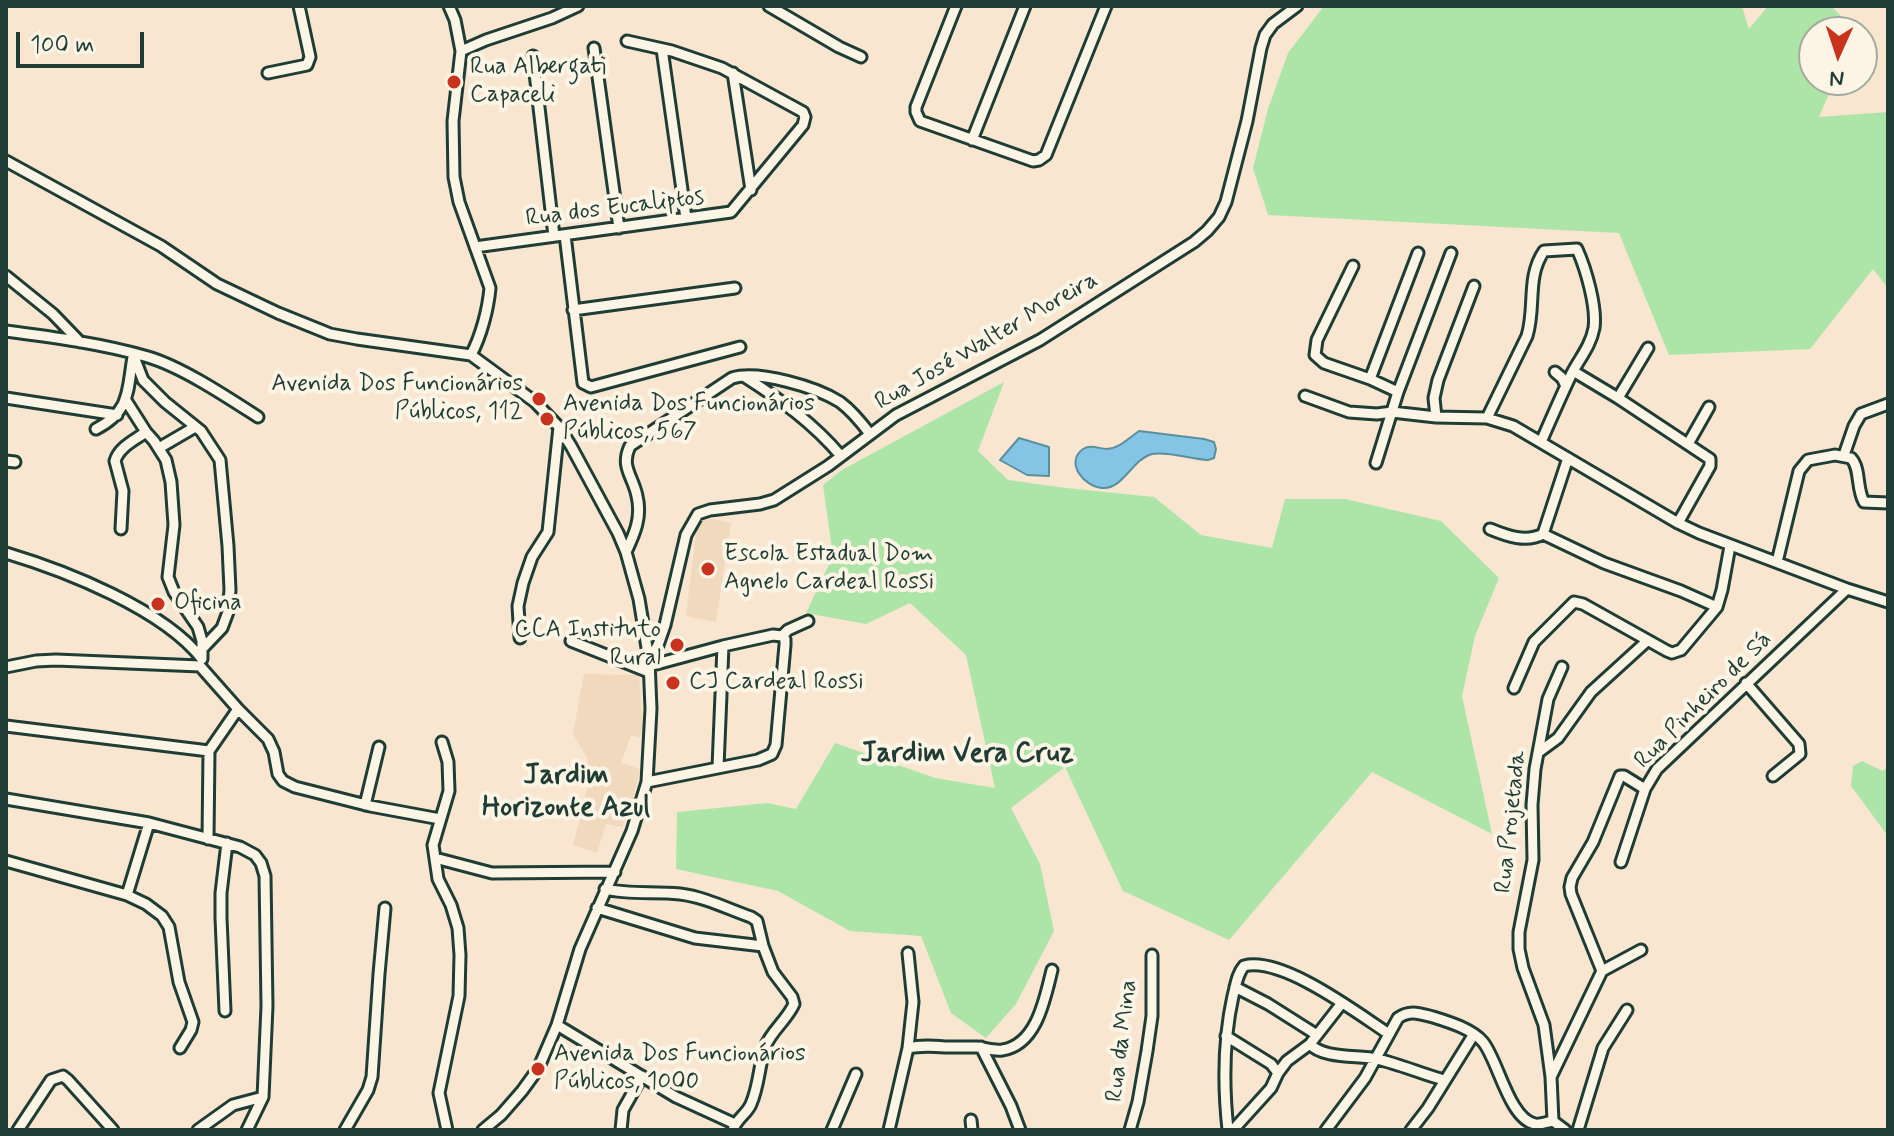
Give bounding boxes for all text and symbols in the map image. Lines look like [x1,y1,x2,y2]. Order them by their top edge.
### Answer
scale bar [20,16,148,66]
north arrow [1798,16,1878,96]
text: 100 m [30,30,94,61]
place label: Rua Albergati Capaceli [470,54,606,110]
text: N [1829,64,1845,92]
marker: Rua Albergati Capaceli [445,73,463,91]
street label: Rua dos Eucaliptos [524,184,706,234]
street label: Rua José Walter Moreira [871,266,1103,418]
place label: Avenida Dos Funcionários Públicos, 112 [271,371,523,427]
marker: Avenida Dos Funcionários Públicos, 112 [530,390,548,408]
place label: Avenida Dos Funcionários Públicos, 567 [563,391,815,447]
marker: Avenida Dos Funcionários Públicos, 567 [538,410,556,428]
place label: Escola Estadual Dom Agnelo Cardeal Rossi [724,541,934,597]
marker: Escola Estadual Dom Agnelo Cardeal Rossi [699,560,717,578]
place label: Oficina [174,590,242,618]
marker: Oficina [149,595,167,613]
place label: CCA Instituto Rural [514,617,661,673]
street label: Rua Pinheiro de Sá [1629,626,1779,776]
marker: CCA Instituto Rural [668,636,686,654]
place label: CJ Cardeal Rossi [689,669,864,697]
marker: CJ Cardeal Rossi [664,674,682,692]
district label: Jardim Vera Cruz [860,738,1074,772]
street label: Rua Projetada [1490,749,1534,895]
district label: Jardim Horizonte Azul [482,760,650,826]
street label: Rua da Mina [1101,978,1145,1104]
place label: Avenida Dos Funcionários Públicos, 1000 [554,1041,806,1097]
marker: Avenida Dos Funcionários Públicos, 1000 [529,1060,547,1078]

